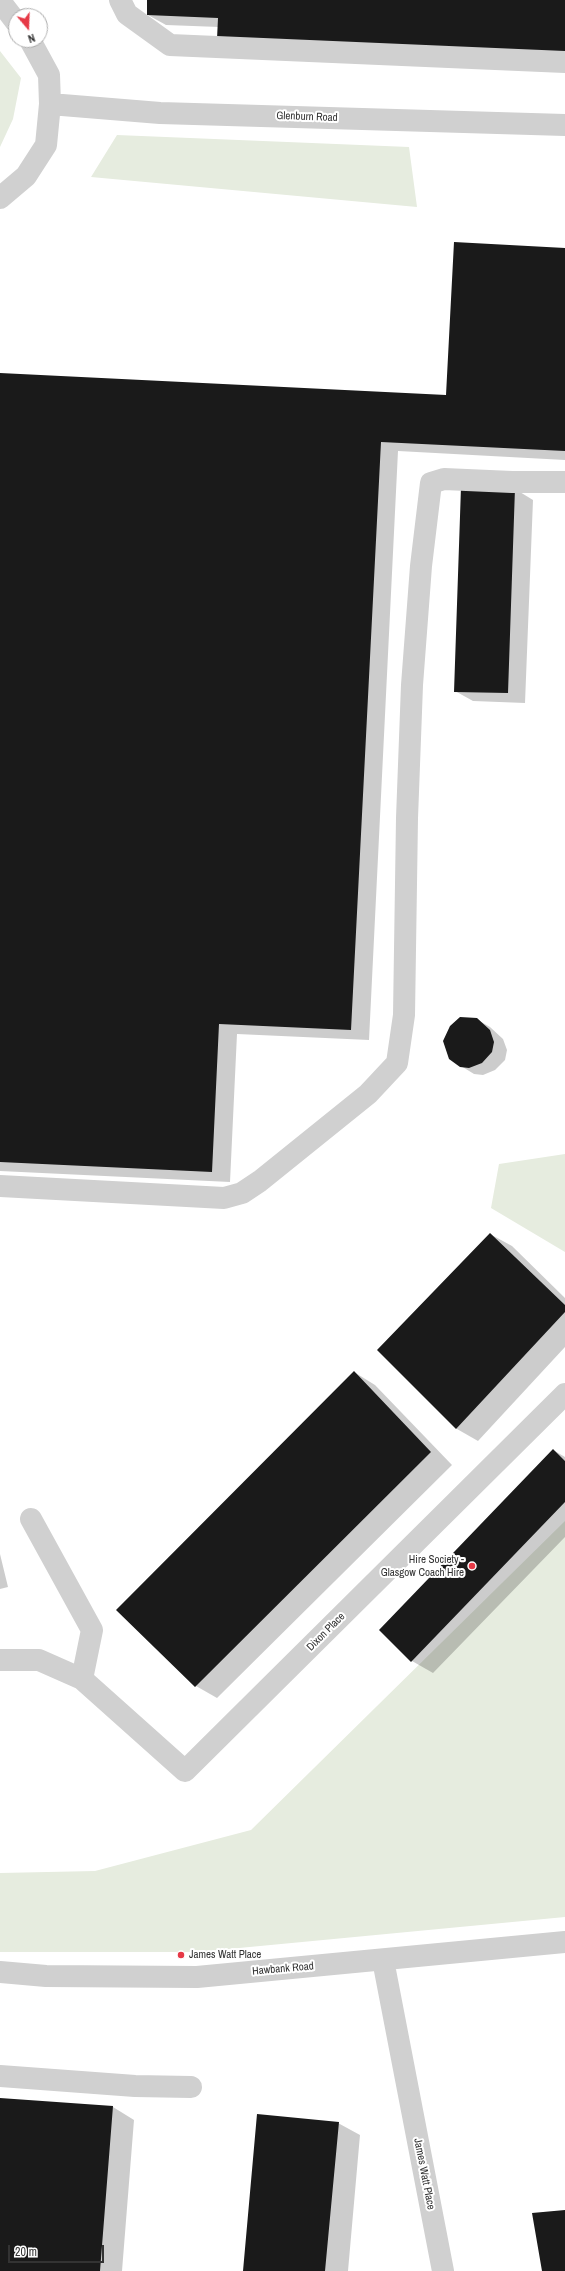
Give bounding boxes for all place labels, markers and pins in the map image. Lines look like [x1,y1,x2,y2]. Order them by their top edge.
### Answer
place label: Hire Society - Glasgow Coach Hire [381,1553,464,1579]
marker: Hire Society - Glasgow Coach Hire [467,1561,477,1571]
place label: James Watt Place [189,1948,261,1962]
marker: James Watt Place [176,1950,186,1960]

